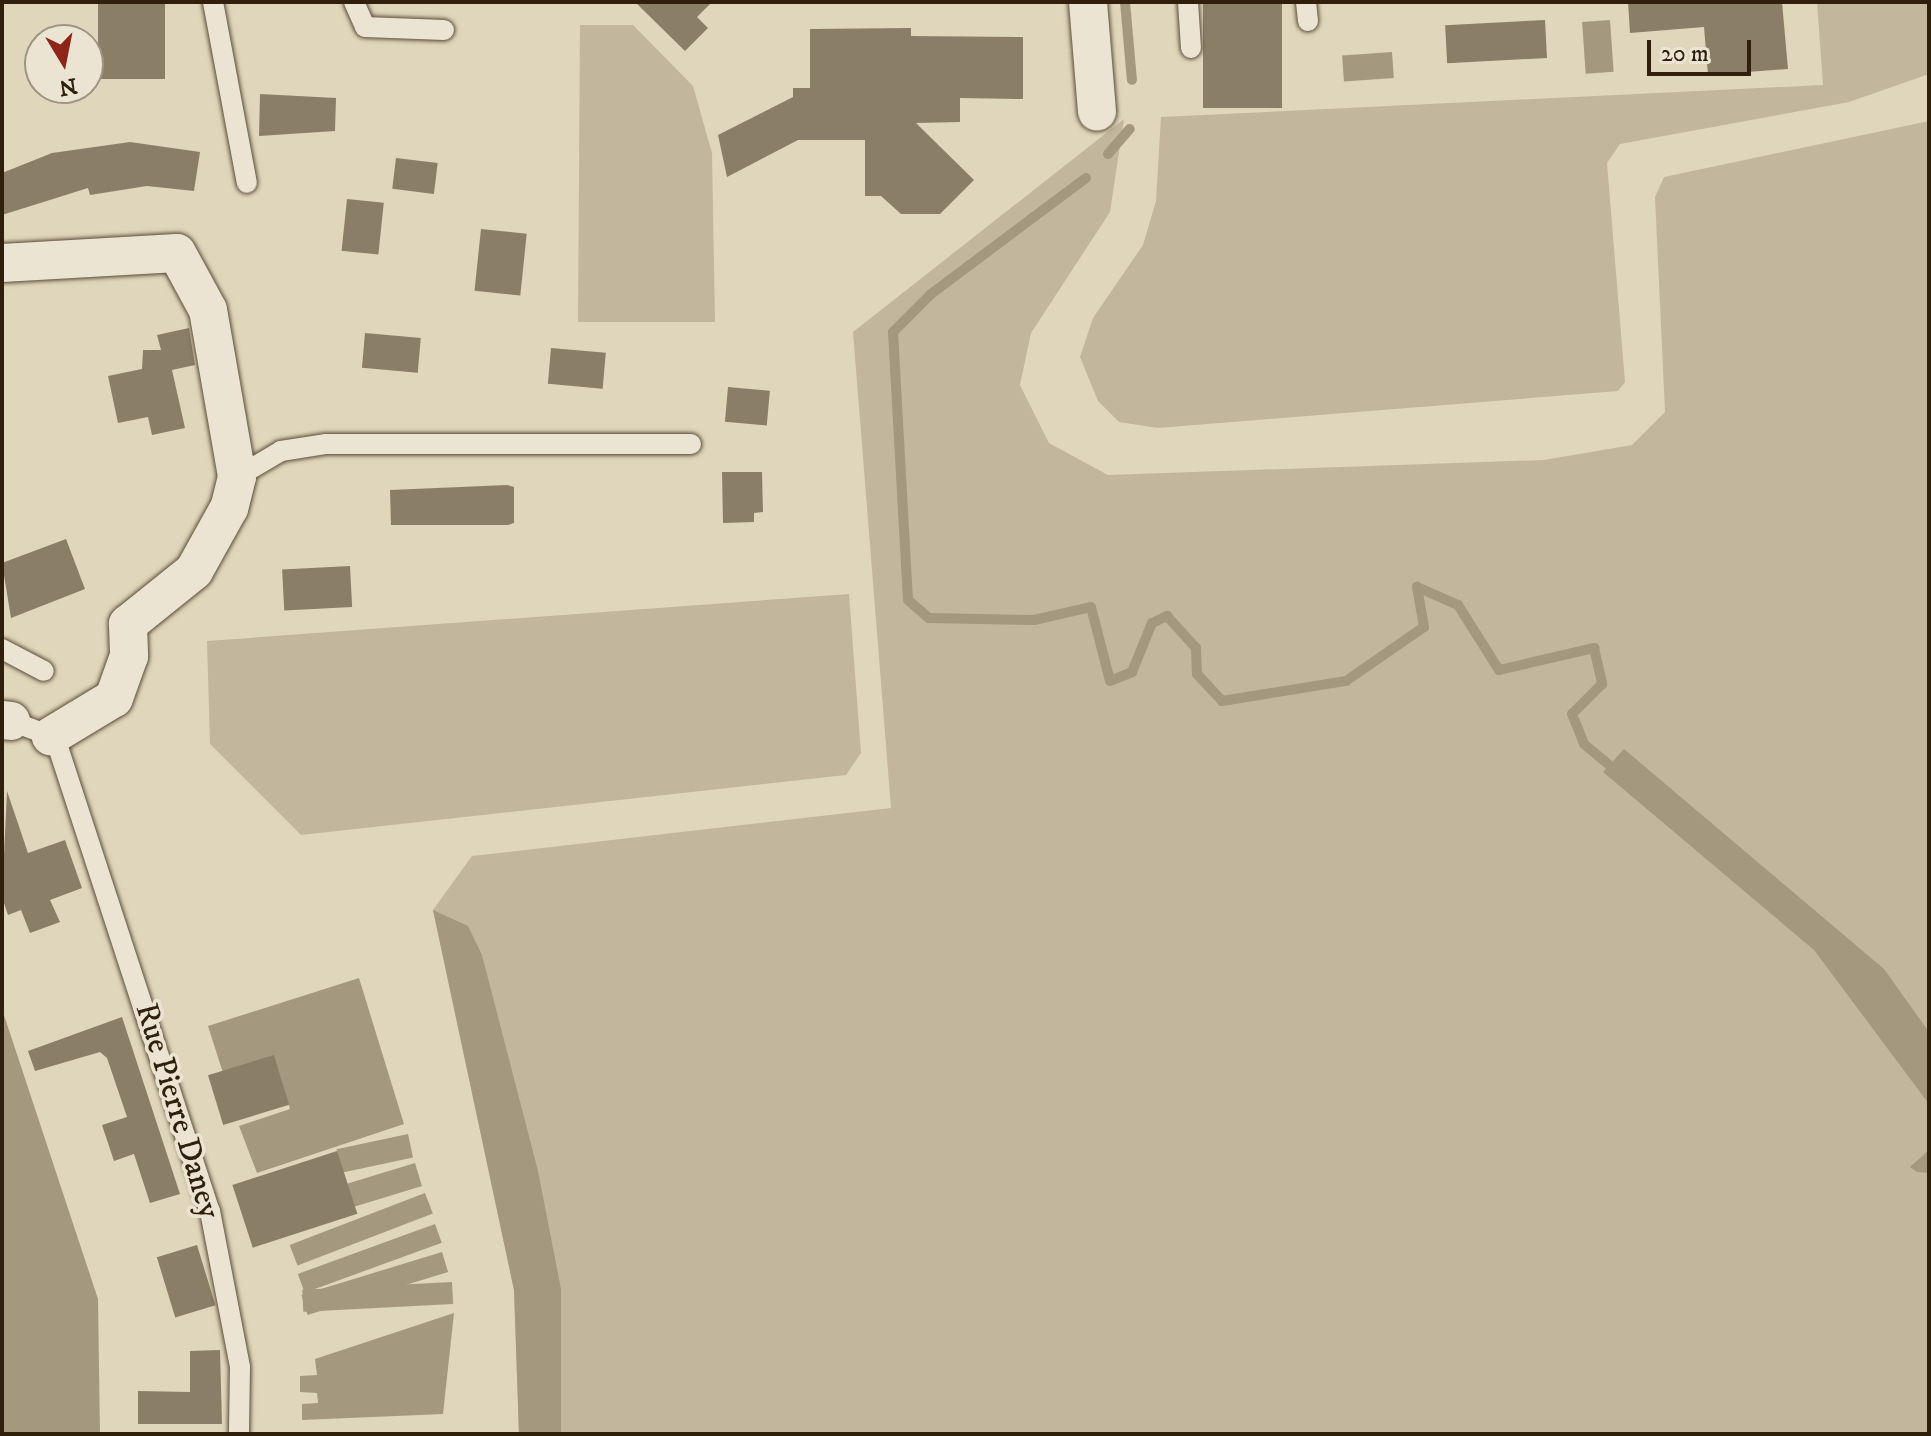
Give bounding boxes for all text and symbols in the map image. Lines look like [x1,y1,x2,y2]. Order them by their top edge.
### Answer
north arrow [24,24,104,104]
scale bar [1651,24,1755,74]
text: 20 m [1661,39,1709,69]
text: N [57,71,79,101]
street label: Rue Pierre Daney [126,999,228,1223]

